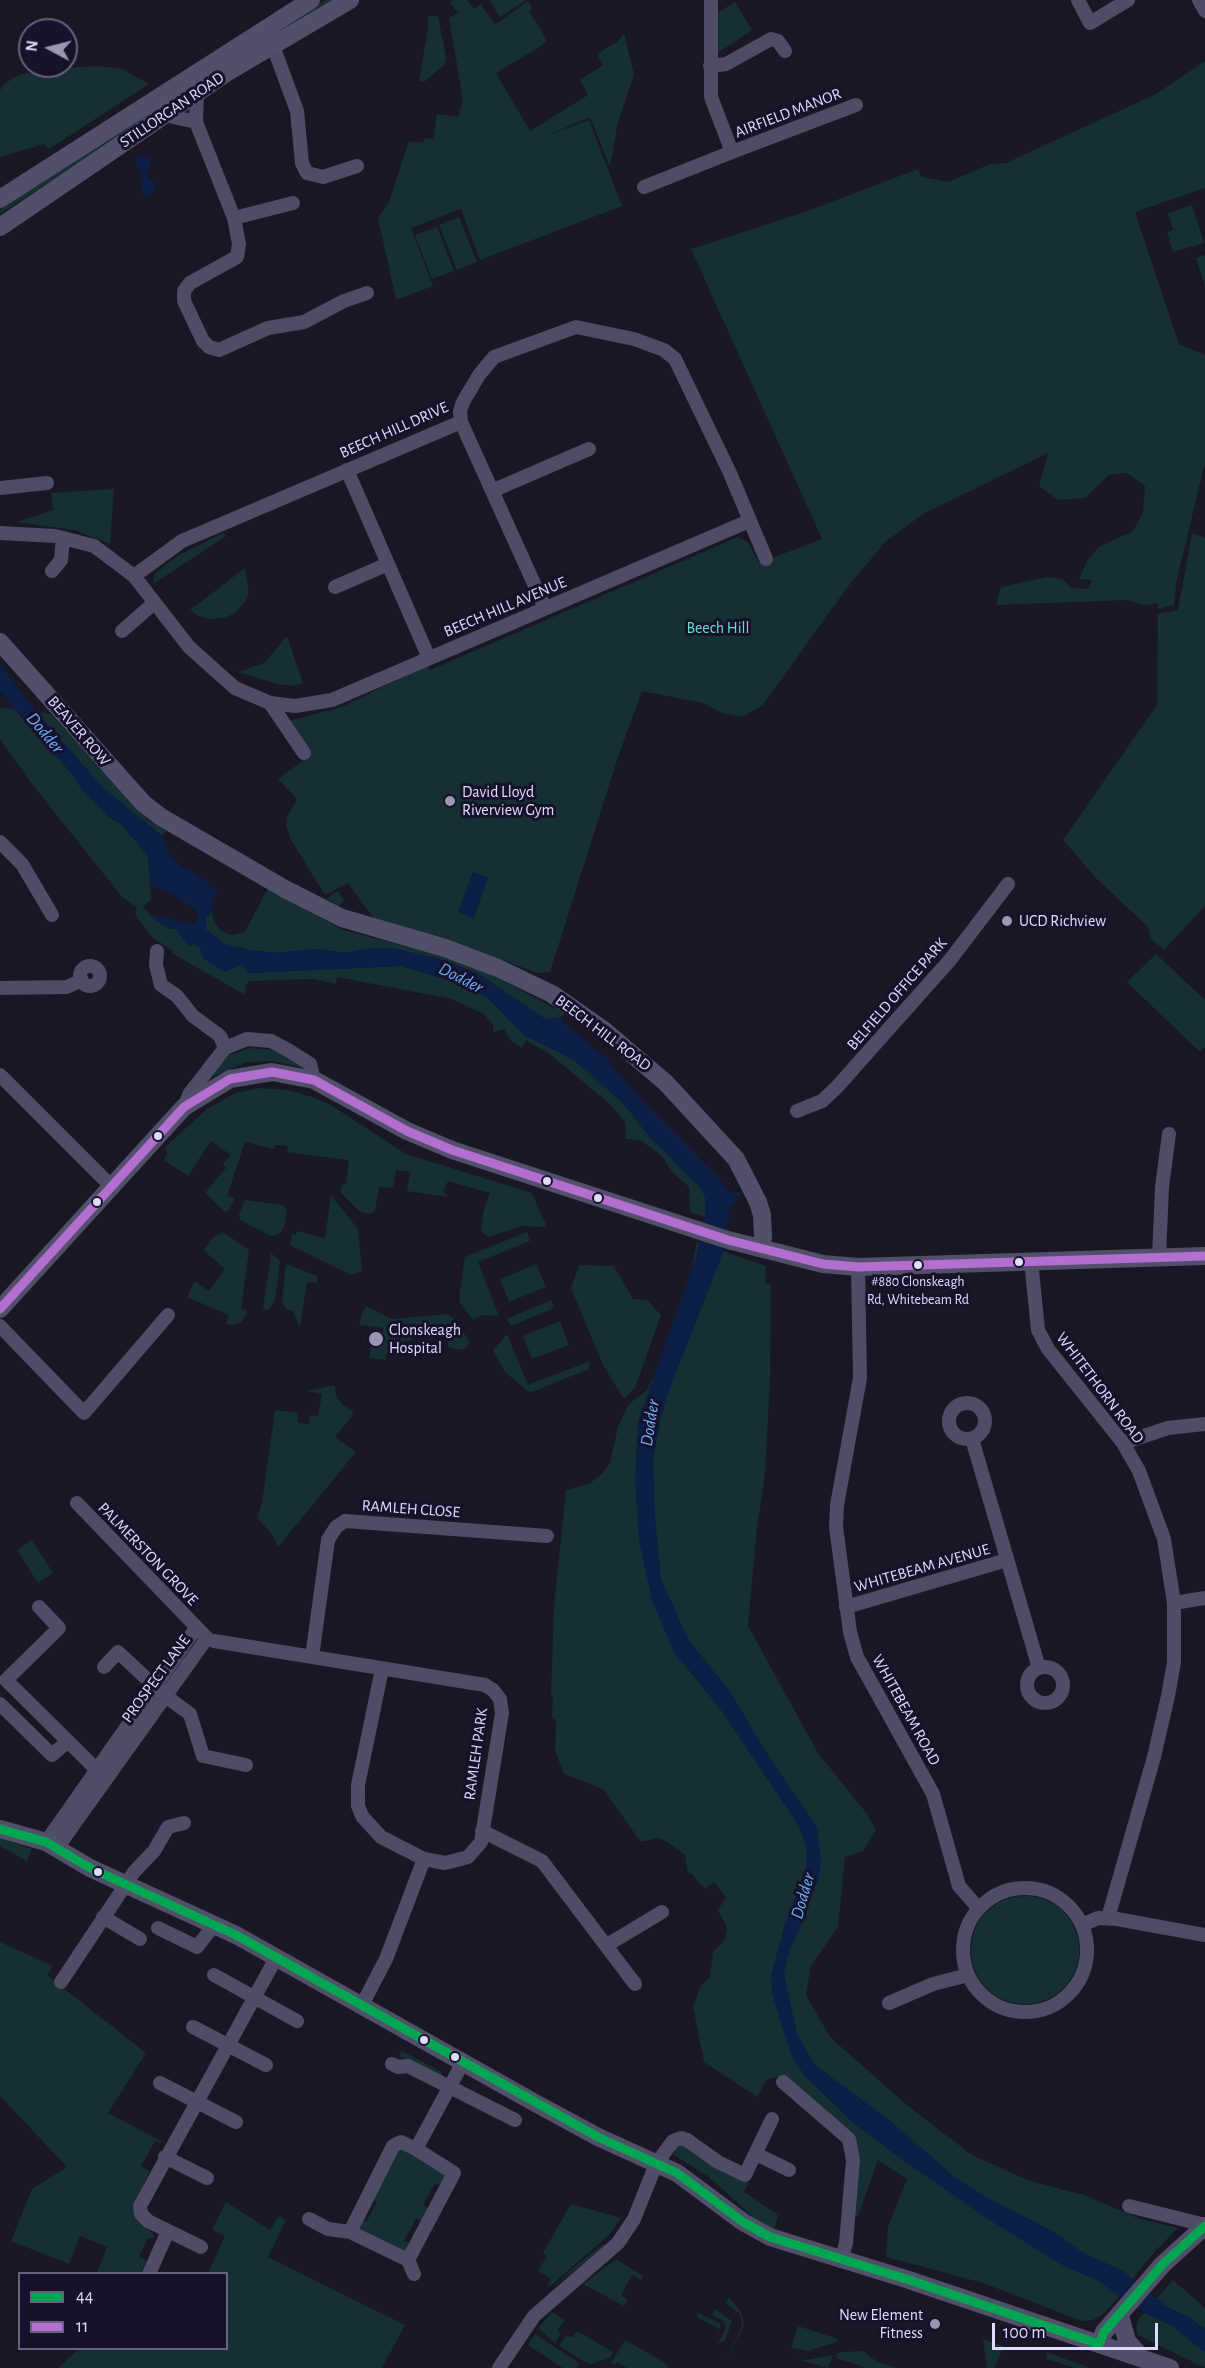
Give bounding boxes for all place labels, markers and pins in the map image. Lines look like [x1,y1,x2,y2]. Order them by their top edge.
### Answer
place label: David Lloyd Riverview Gym [462,782,554,820]
marker: David Lloyd Riverview Gym [443,794,457,808]
place label: UCD Richview [1019,911,1106,931]
marker: UCD Richview [1000,914,1014,928]
unlabelled marker [152,1130,164,1142]
unlabelled marker [541,1175,553,1187]
unlabelled marker [592,1192,604,1204]
unlabelled marker [91,1196,103,1208]
unlabelled marker [1013,1256,1025,1268]
marker: #880 Clonskeagh Rd, Whitebeam Rd [912,1259,924,1271]
place label: #880 Clonskeagh Rd, Whitebeam Rd [867,1274,969,1306]
place label: Clonskeagh Hospital [389,1320,461,1358]
marker: Clonskeagh Hospital [367,1330,385,1348]
unlabelled marker [92,1866,104,1878]
unlabelled marker [418,2034,430,2046]
unlabelled marker [449,2051,461,2063]
place label: New Element Fitness [839,2305,923,2343]
marker: New Element Fitness [928,2317,942,2331]

